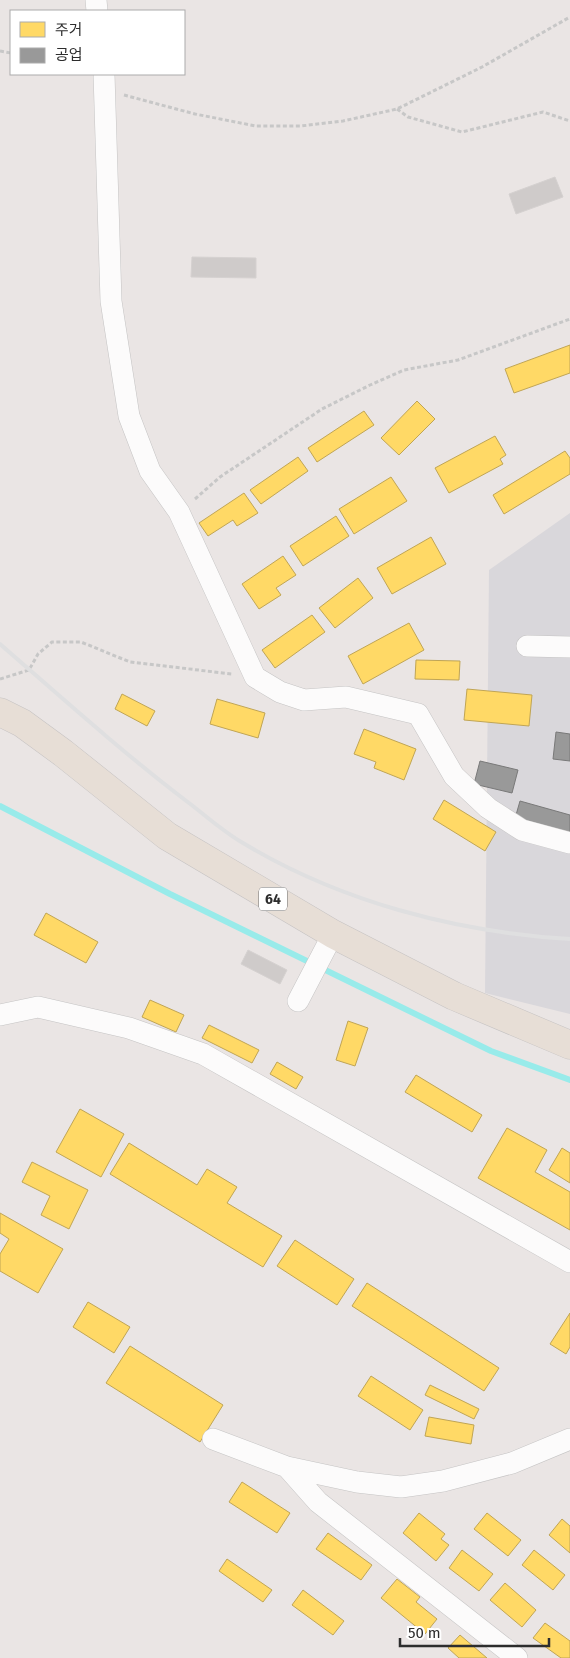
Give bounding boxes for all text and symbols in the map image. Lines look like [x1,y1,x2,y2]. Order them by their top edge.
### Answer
legend [10,10,185,75]
text: 주거 [55,21,83,39]
text: 공업 [55,46,83,64]
road number: 64 [259,888,287,911]
scale bar [400,1616,549,1648]
text: 50 m [408,1624,441,1642]

